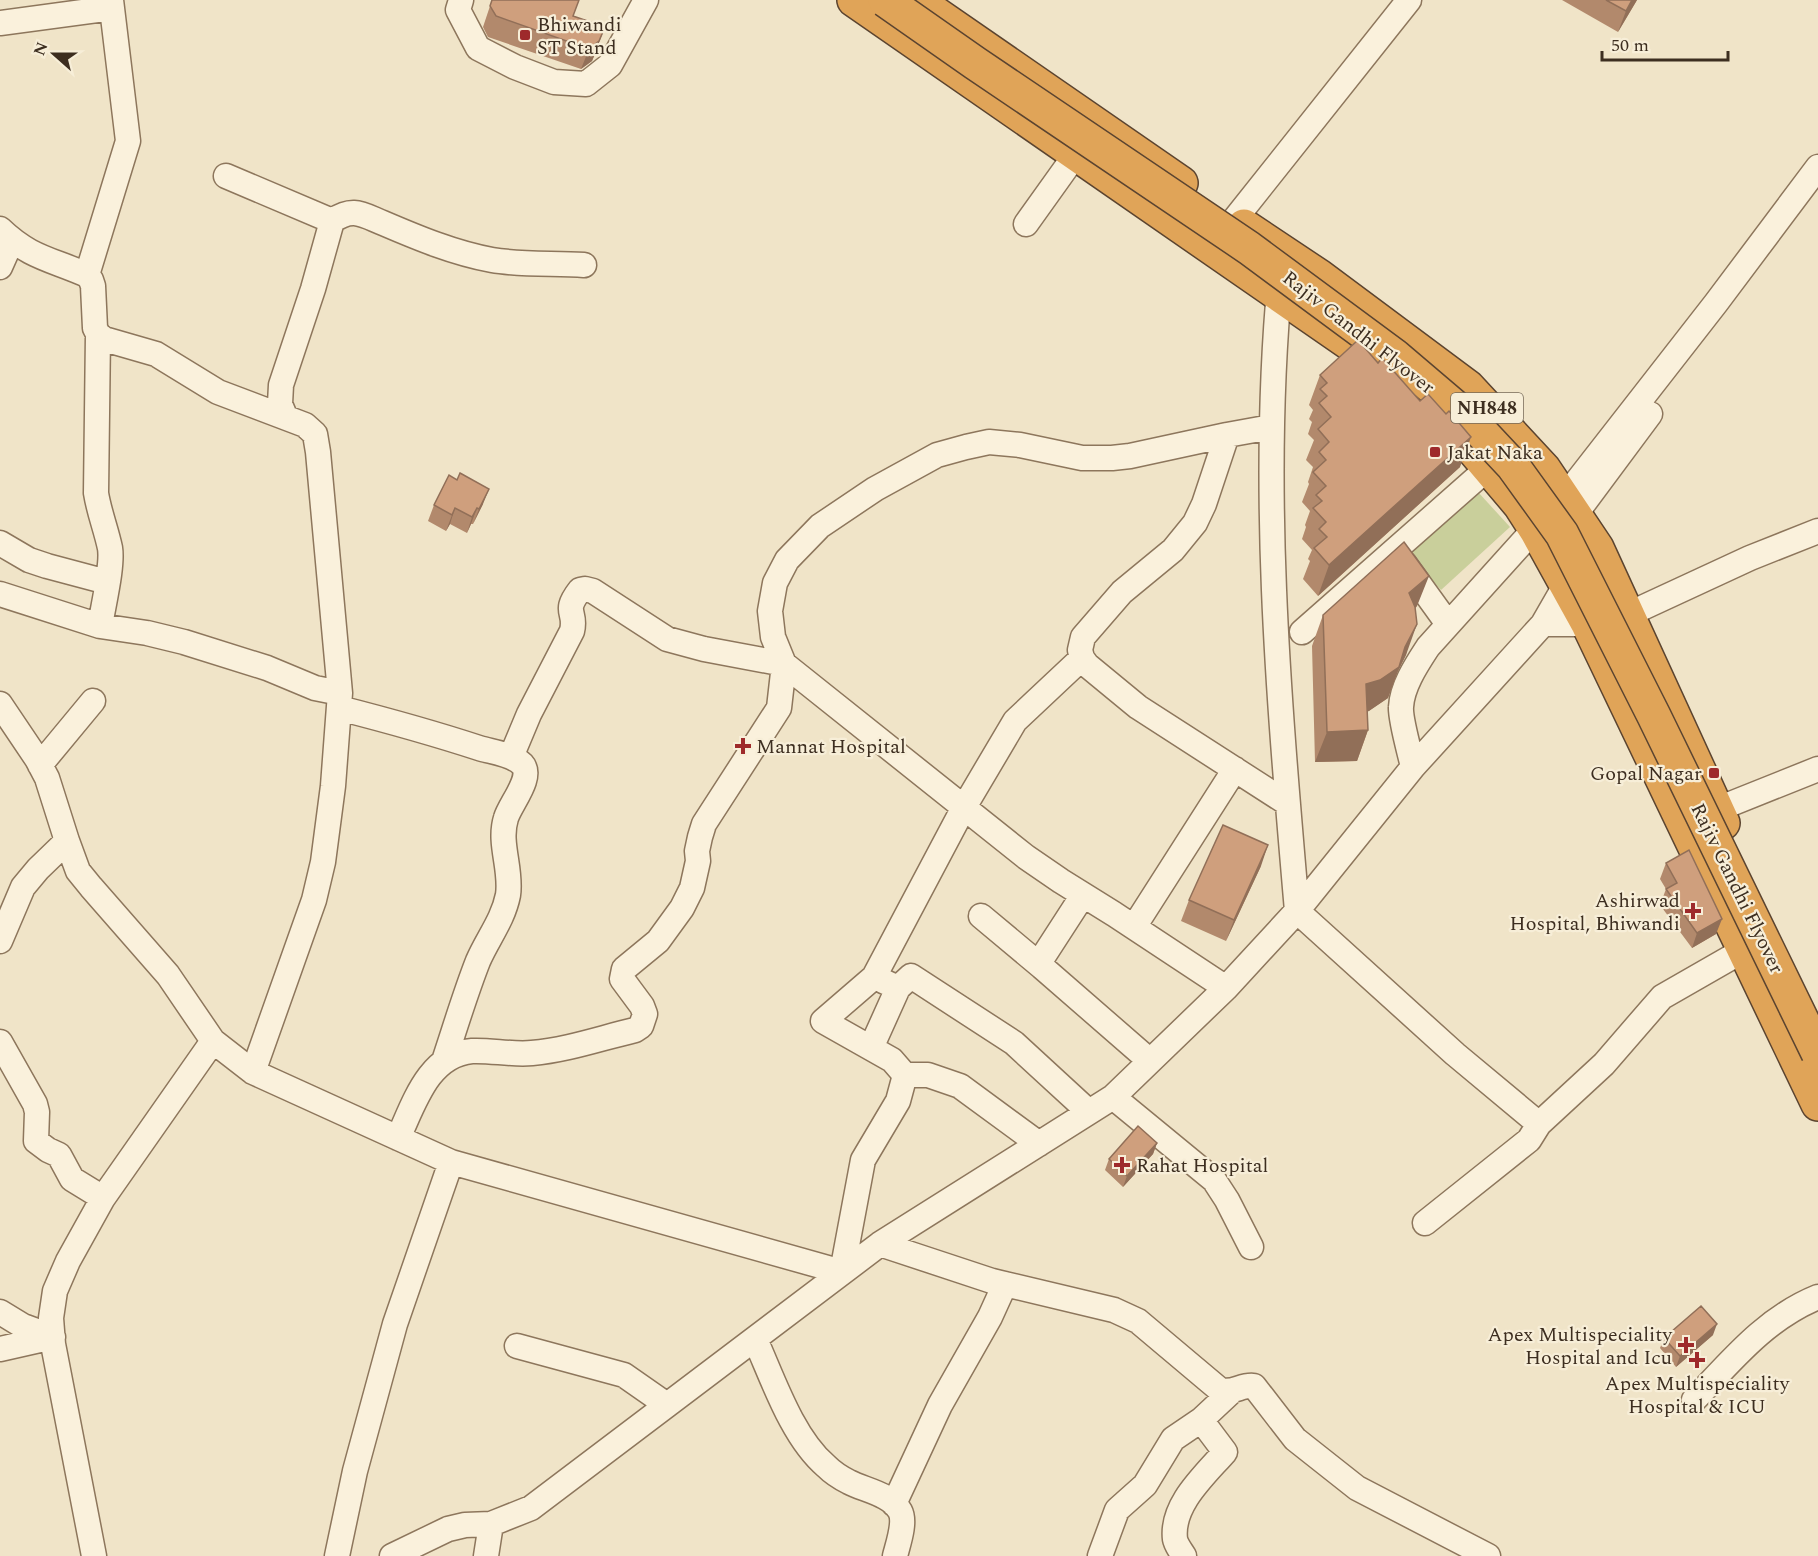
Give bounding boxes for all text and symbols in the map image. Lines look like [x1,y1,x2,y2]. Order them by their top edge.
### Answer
place label: Bhiwandi ST Stand [537,10,622,63]
north arrow [24,24,84,84]
scale bar [1602,24,1728,62]
marker: Bhiwandi ST Stand [518,28,532,42]
text: 50 m [1611,32,1649,59]
text: N [27,39,54,59]
street label: Rajiv Gandhi Flyover [1276,264,1441,402]
road number: NH848 [1451,393,1523,423]
place label: Jakat Naka [1447,438,1543,468]
marker: Jakat Naka [1428,445,1442,459]
place label: Mannat Hospital [756,732,906,762]
marker: Mannat Hospital [734,737,752,755]
place label: Gopal Nagar [1590,759,1702,789]
marker: Gopal Nagar [1707,766,1721,780]
street label: Rajiv Gandhi Flyover [1683,798,1791,979]
place label: Ashirwad Hospital, Bhiwandi [1509,886,1680,939]
marker: Ashirwad Hospital, Bhiwandi [1684,902,1702,920]
place label: Rahat Hospital [1136,1151,1268,1181]
marker: Rahat Hospital [1113,1156,1131,1174]
place label: Apex Multispeciality Hospital and Icu [1487,1320,1673,1373]
marker: Apex Multispeciality Hospital and Icu [1677,1336,1695,1354]
marker: Apex Multispeciality Hospital & ICU [1688,1351,1706,1369]
place label: Apex Multispeciality Hospital & ICU [1605,1369,1791,1422]

